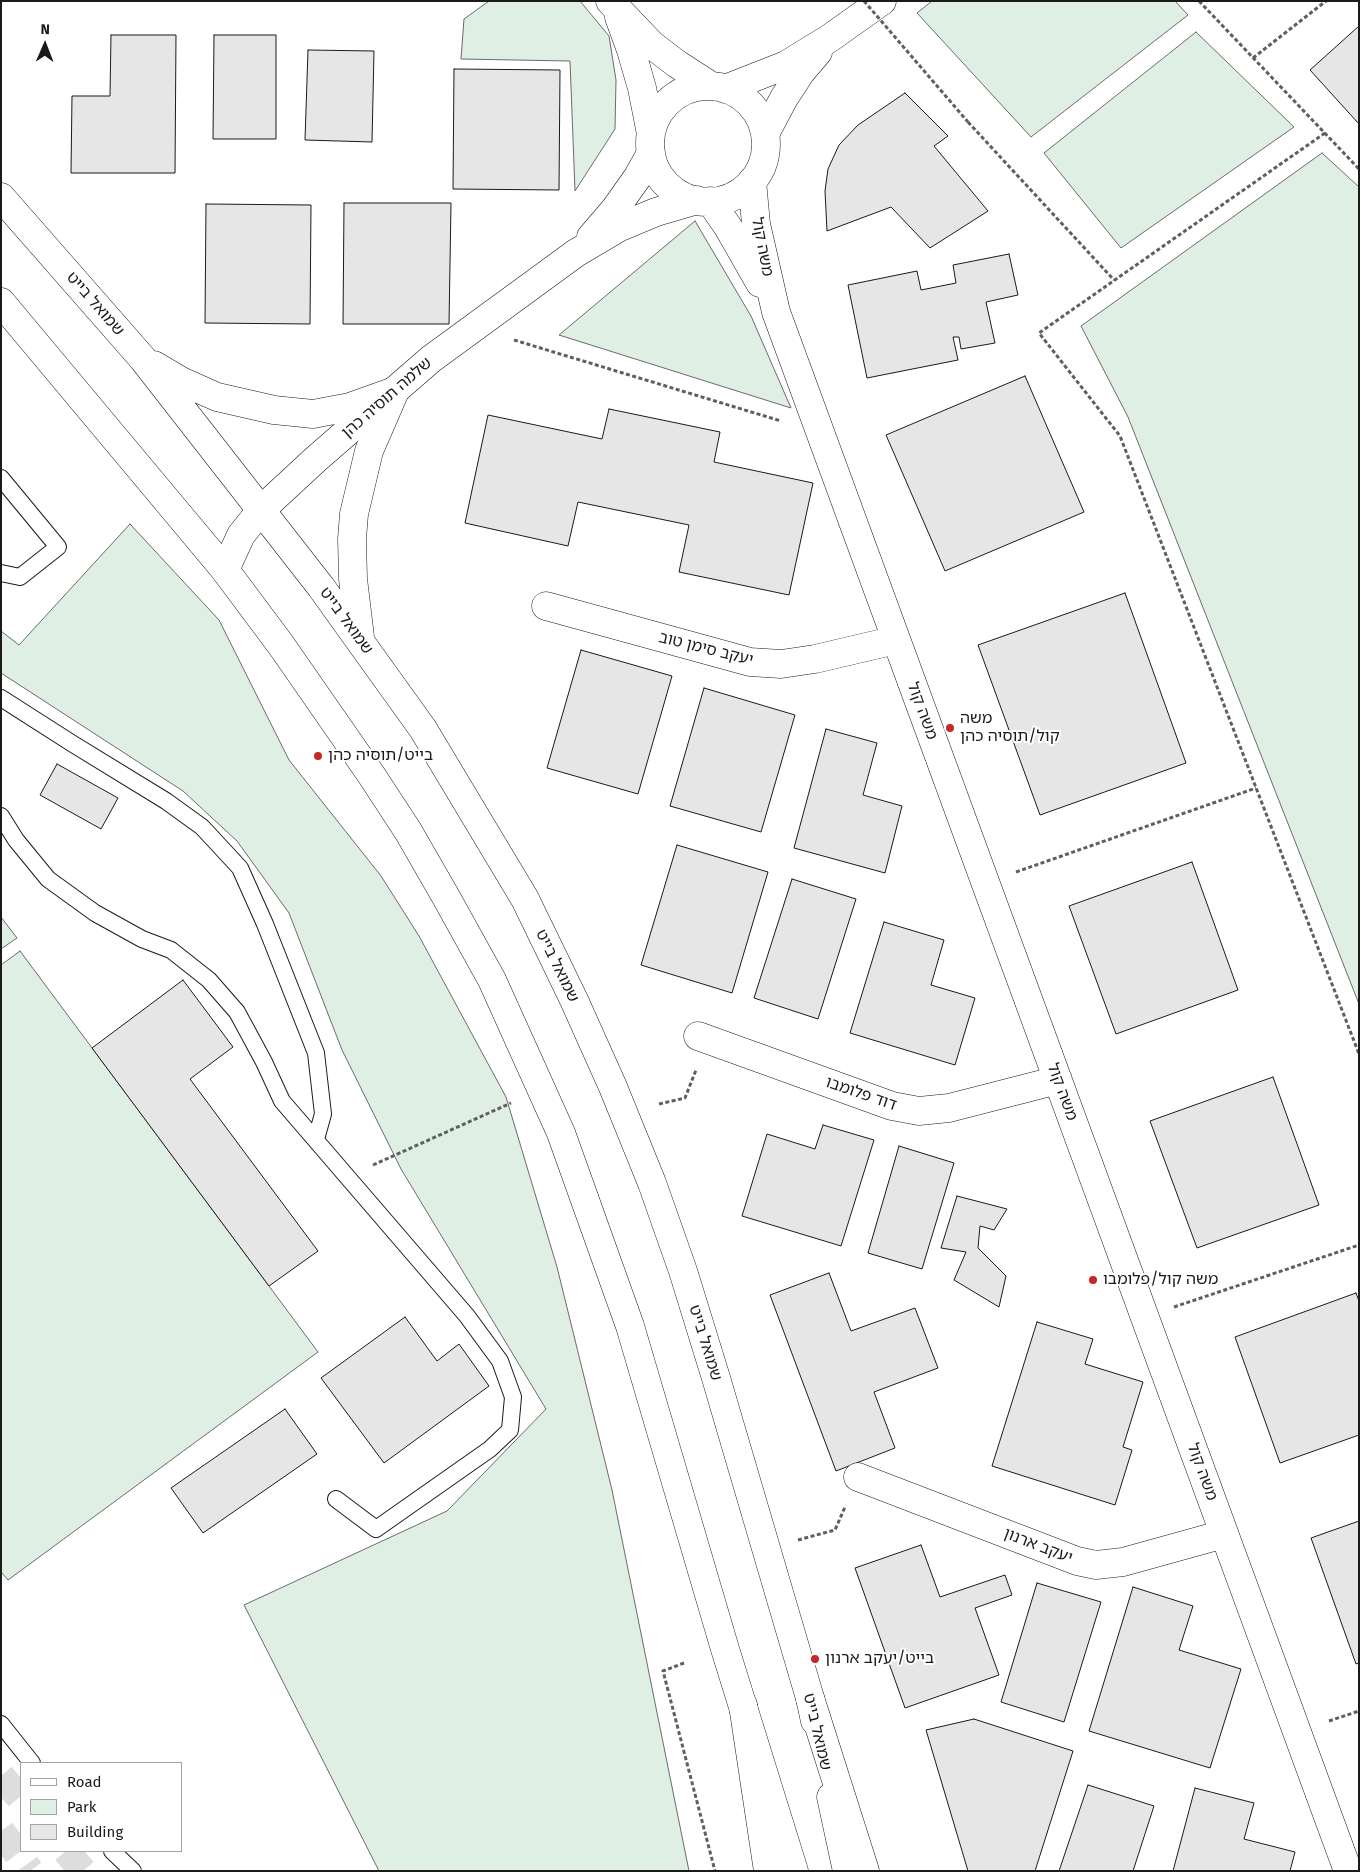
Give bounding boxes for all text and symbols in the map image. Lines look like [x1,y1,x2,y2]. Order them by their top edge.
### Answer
north arrow [20,20,70,70]
text: N [40,21,50,38]
street label: משה קול [747,216,777,278]
street label: שמואל בייט [62,268,128,340]
street label: שלמה תוסיה כהן [338,354,436,442]
street label: שמואל בייט [315,584,377,658]
street label: יעקב סימן טוב [657,628,755,670]
street label: משה קול [903,680,941,742]
place label: משה קול/תוסיה כהן [960,709,1060,747]
marker: משה קול/תוסיה כהן [944,722,956,734]
place label: בייט/תוסיה כהן [328,746,433,766]
marker: בייט/תוסיה כהן [312,750,324,762]
street label: שמואל בייט [531,927,583,1005]
street label: משה קול [1043,1061,1081,1123]
street label: דוד פלומבו [823,1073,899,1115]
place label: משה קול/פלומבו [1103,1270,1218,1290]
marker: משה קול/פלומבו [1087,1274,1099,1286]
street label: שמואל בייט [684,1303,726,1383]
street label: משה קול [1183,1441,1221,1503]
street label: יעקב ארנון [1001,1524,1075,1568]
place label: בייט/יעקב ארנון [825,1649,934,1669]
marker: בייט/יעקב ארנון [809,1653,821,1665]
street label: שמואל בייט [799,1692,835,1772]
legend [20,1762,182,1852]
text: Road [67,1773,102,1791]
text: Park [67,1798,97,1816]
text: Building [67,1823,123,1841]

